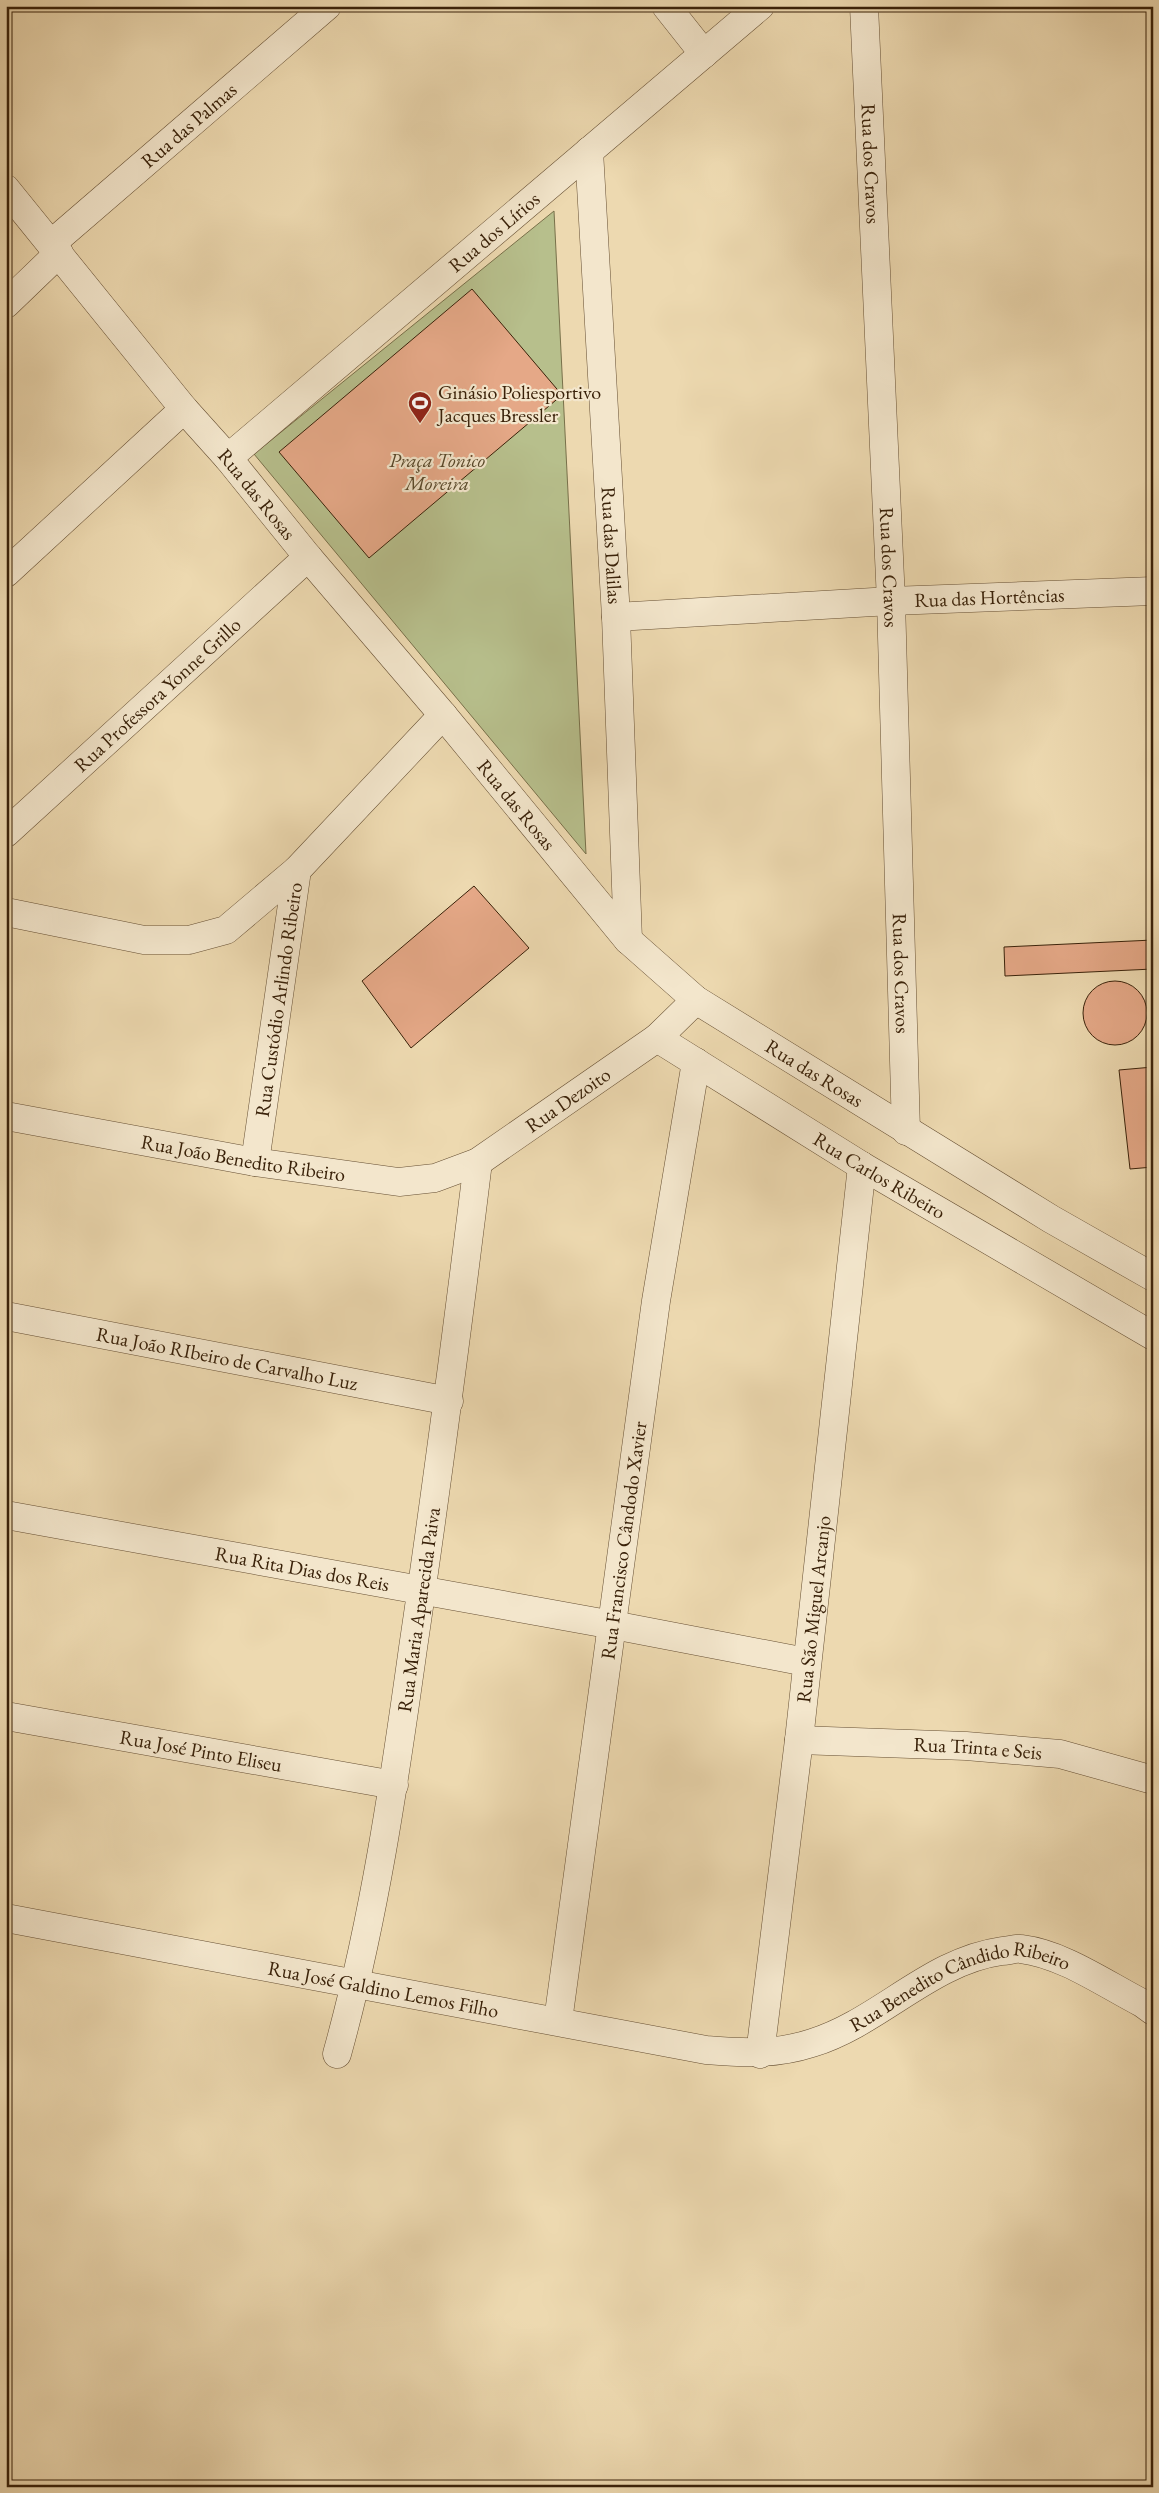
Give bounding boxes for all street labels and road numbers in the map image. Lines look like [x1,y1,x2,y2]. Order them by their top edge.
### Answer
street label: Rua das Palmas [136,77,242,174]
street label: Rua dos Cravos [855,103,887,225]
street label: Rua dos Lírios [443,186,545,278]
street label: Rua das Rosas [212,443,302,545]
street label: Rua das Dalilas [595,486,628,605]
street label: Rua dos Cravos [874,507,905,628]
street label: Rua das Hortências [914,581,1065,613]
street label: Rua Professora Yonne Grillo [68,612,247,778]
street label: Rua das Rosas [472,754,562,856]
street label: Rua Custódio Arlindo Ribeiro [249,881,308,1119]
street label: Rua dos Cravos [887,913,916,1034]
street label: Rua das Rosas [761,1033,868,1113]
street label: Rua Dezoito [520,1061,616,1138]
street label: Rua Carlos Ribeiro [808,1126,950,1225]
street label: Rua João Benedito Ribeiro [139,1128,347,1187]
street label: Rua João RIbeiro de Carvalho Luz [94,1321,360,1396]
street label: Rua Francisco Cândodo Xavier [594,1419,653,1661]
street label: Rua Maria Aparecida Paiva [391,1506,446,1714]
street label: Rua São Miguel Arcanjo [790,1514,837,1704]
street label: Rua Rita Dias dos Reis [213,1540,391,1597]
street label: Rua José Pinto Eliseu [118,1723,285,1778]
street label: Rua Trinta e Seis [913,1731,1043,1765]
street label: Rua Benedito Cândido Ribeiro [845,1935,1075,2038]
street label: Rua José Galdino Lemos Filho [266,1955,501,2024]

